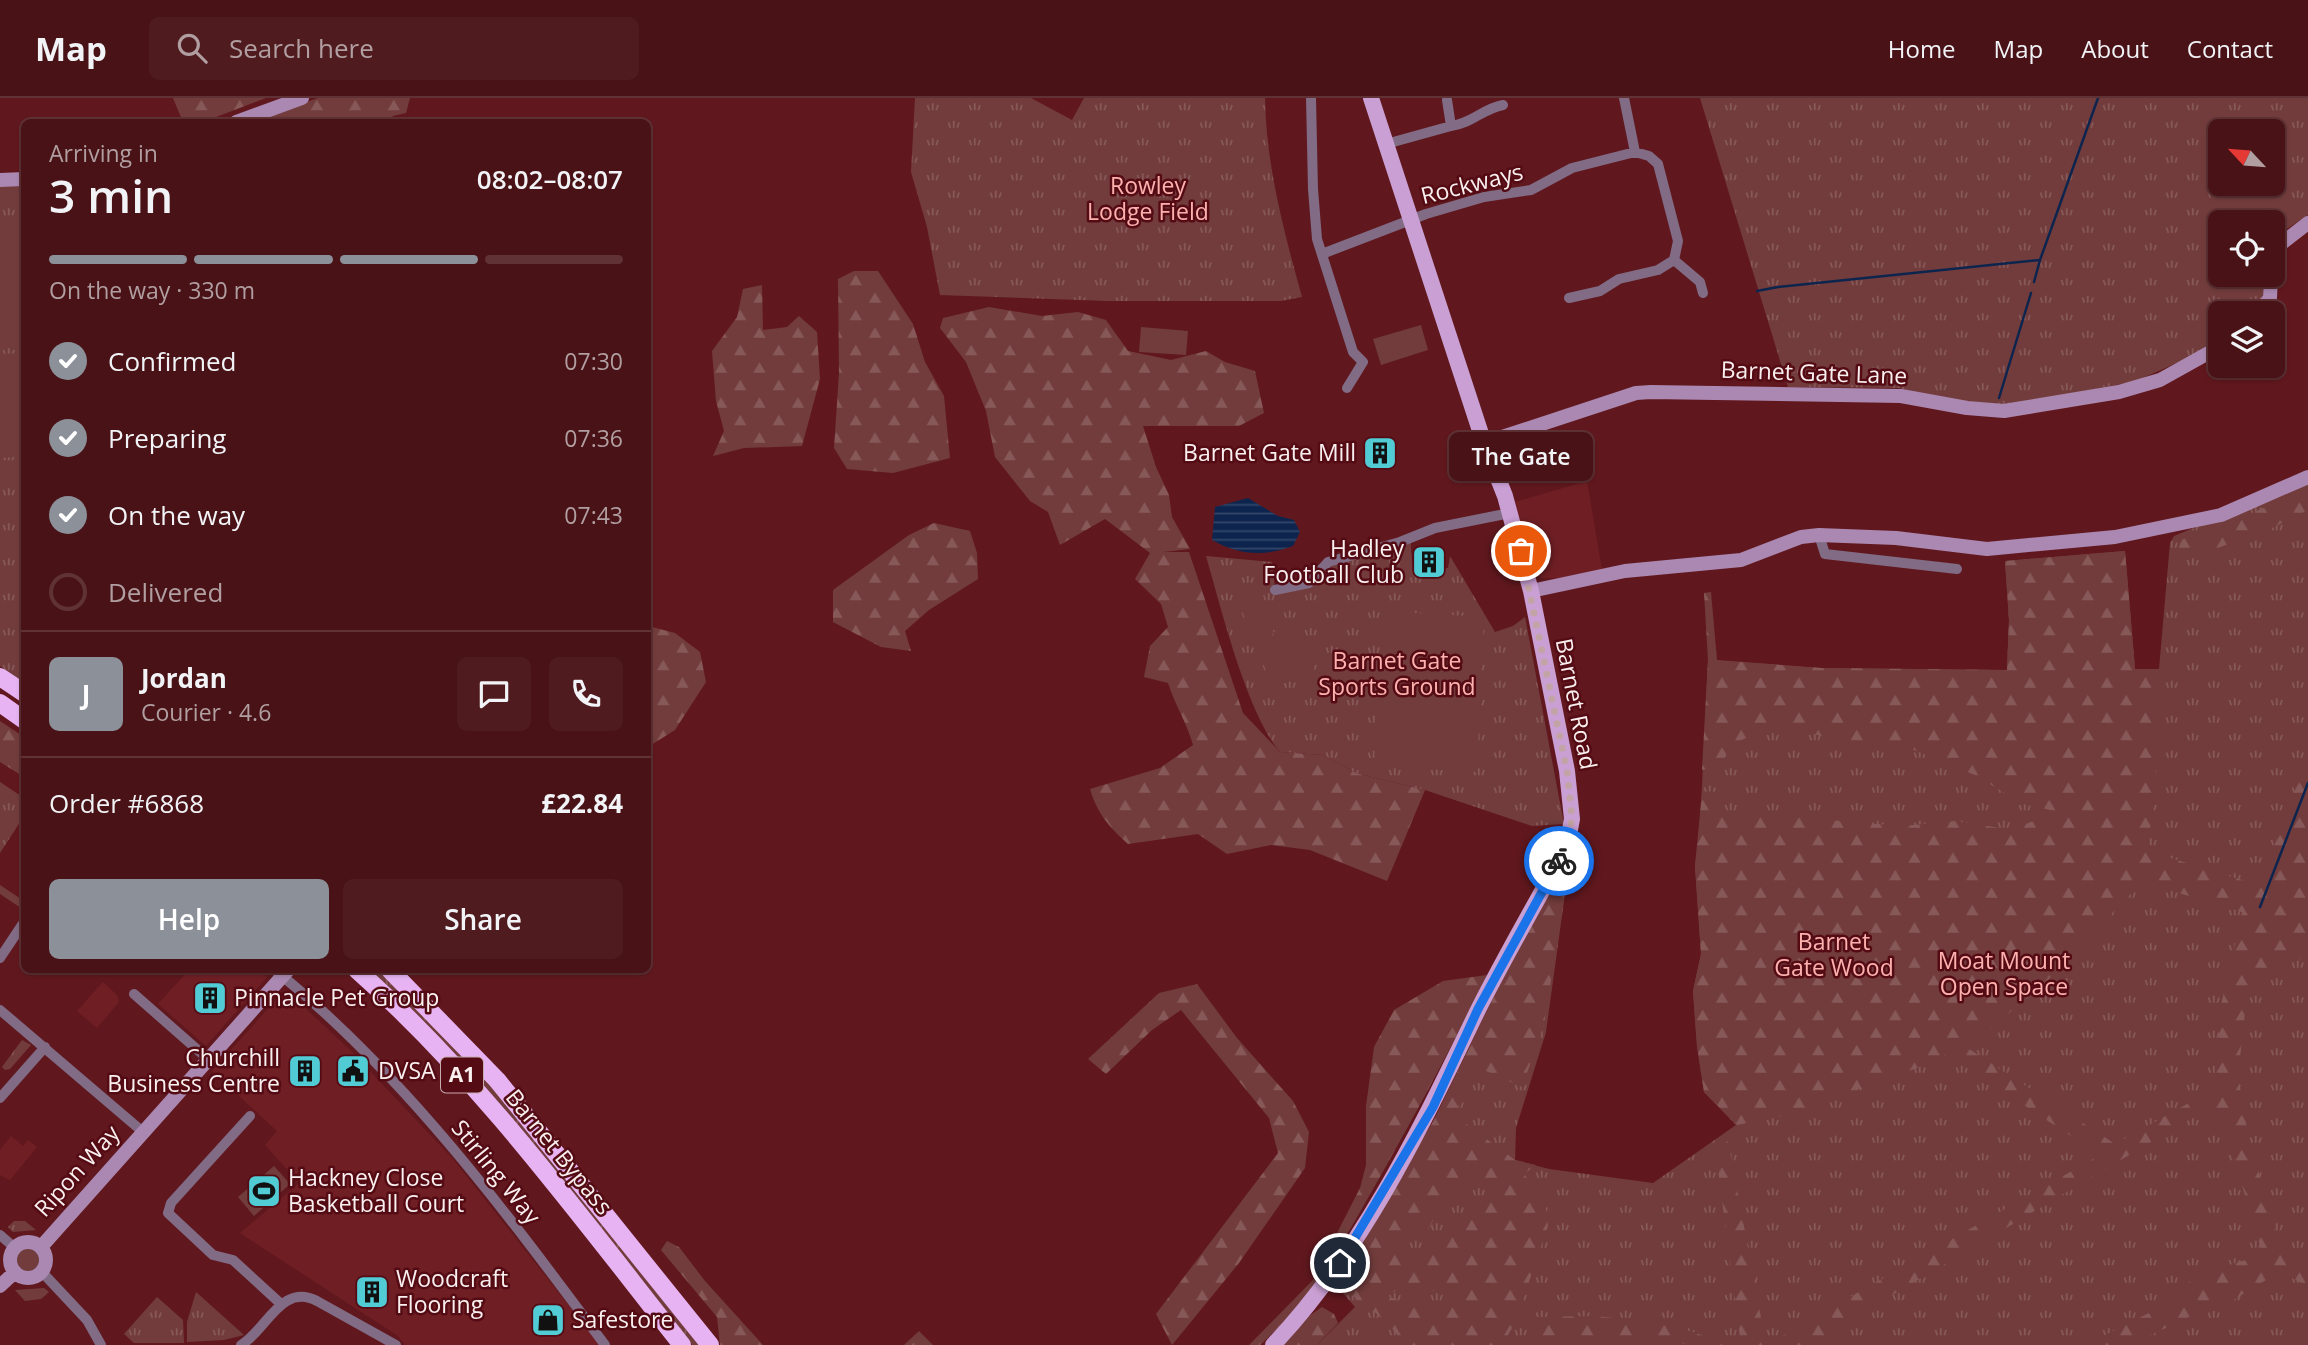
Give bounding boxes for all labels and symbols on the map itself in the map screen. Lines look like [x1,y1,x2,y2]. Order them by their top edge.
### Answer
north arrow [2208,119,2286,196]
street label: Rockways [1417,155,1526,211]
park label: Rowley Lodge Field [1087,169,1209,227]
street label: Barnet Gate Lane [1720,353,1908,391]
callout: The Gate [1449,432,1593,481]
building icon: Barnet Gate Mill [1361,434,1399,472]
place label: Barnet Gate Mill [1183,436,1356,468]
pin [1491,521,1551,581]
place label: Hadley Football Club [1263,532,1404,590]
building icon: Hadley Football Club [1410,543,1448,581]
street label: Barnet Road [1549,635,1605,772]
park label: Barnet Gate Sports Ground [1318,644,1476,702]
courier [1524,826,1594,896]
park label: Barnet Gate Wood [1774,925,1894,983]
park label: Moat Mount Open Space [1938,944,2070,1002]
building icon: Pinnacle Pet Group [191,979,229,1017]
place label: Pinnacle Pet Group [234,981,439,1013]
place label: Churchill Business Centre [107,1041,280,1099]
building icon: Churchill Business Centre [286,1052,324,1090]
public building icon: DVSA [334,1052,372,1090]
place label: DVSA [378,1054,436,1086]
road number: A1 [441,1058,483,1093]
street label: Barnet Bypass [499,1082,620,1221]
street label: Stirling Way [445,1112,549,1231]
street label: Ripon Way [26,1117,126,1223]
place label: Hackney Close Basketball Court [288,1161,464,1219]
sports icon: Hackney Close Basketball Court [245,1172,283,1210]
pin [1310,1233,1370,1293]
place label: Woodcraft Flooring [396,1262,508,1320]
building icon: Woodcraft Flooring [353,1273,391,1311]
shop icon: Safestore [529,1301,567,1339]
place label: Safestore [572,1303,673,1335]

